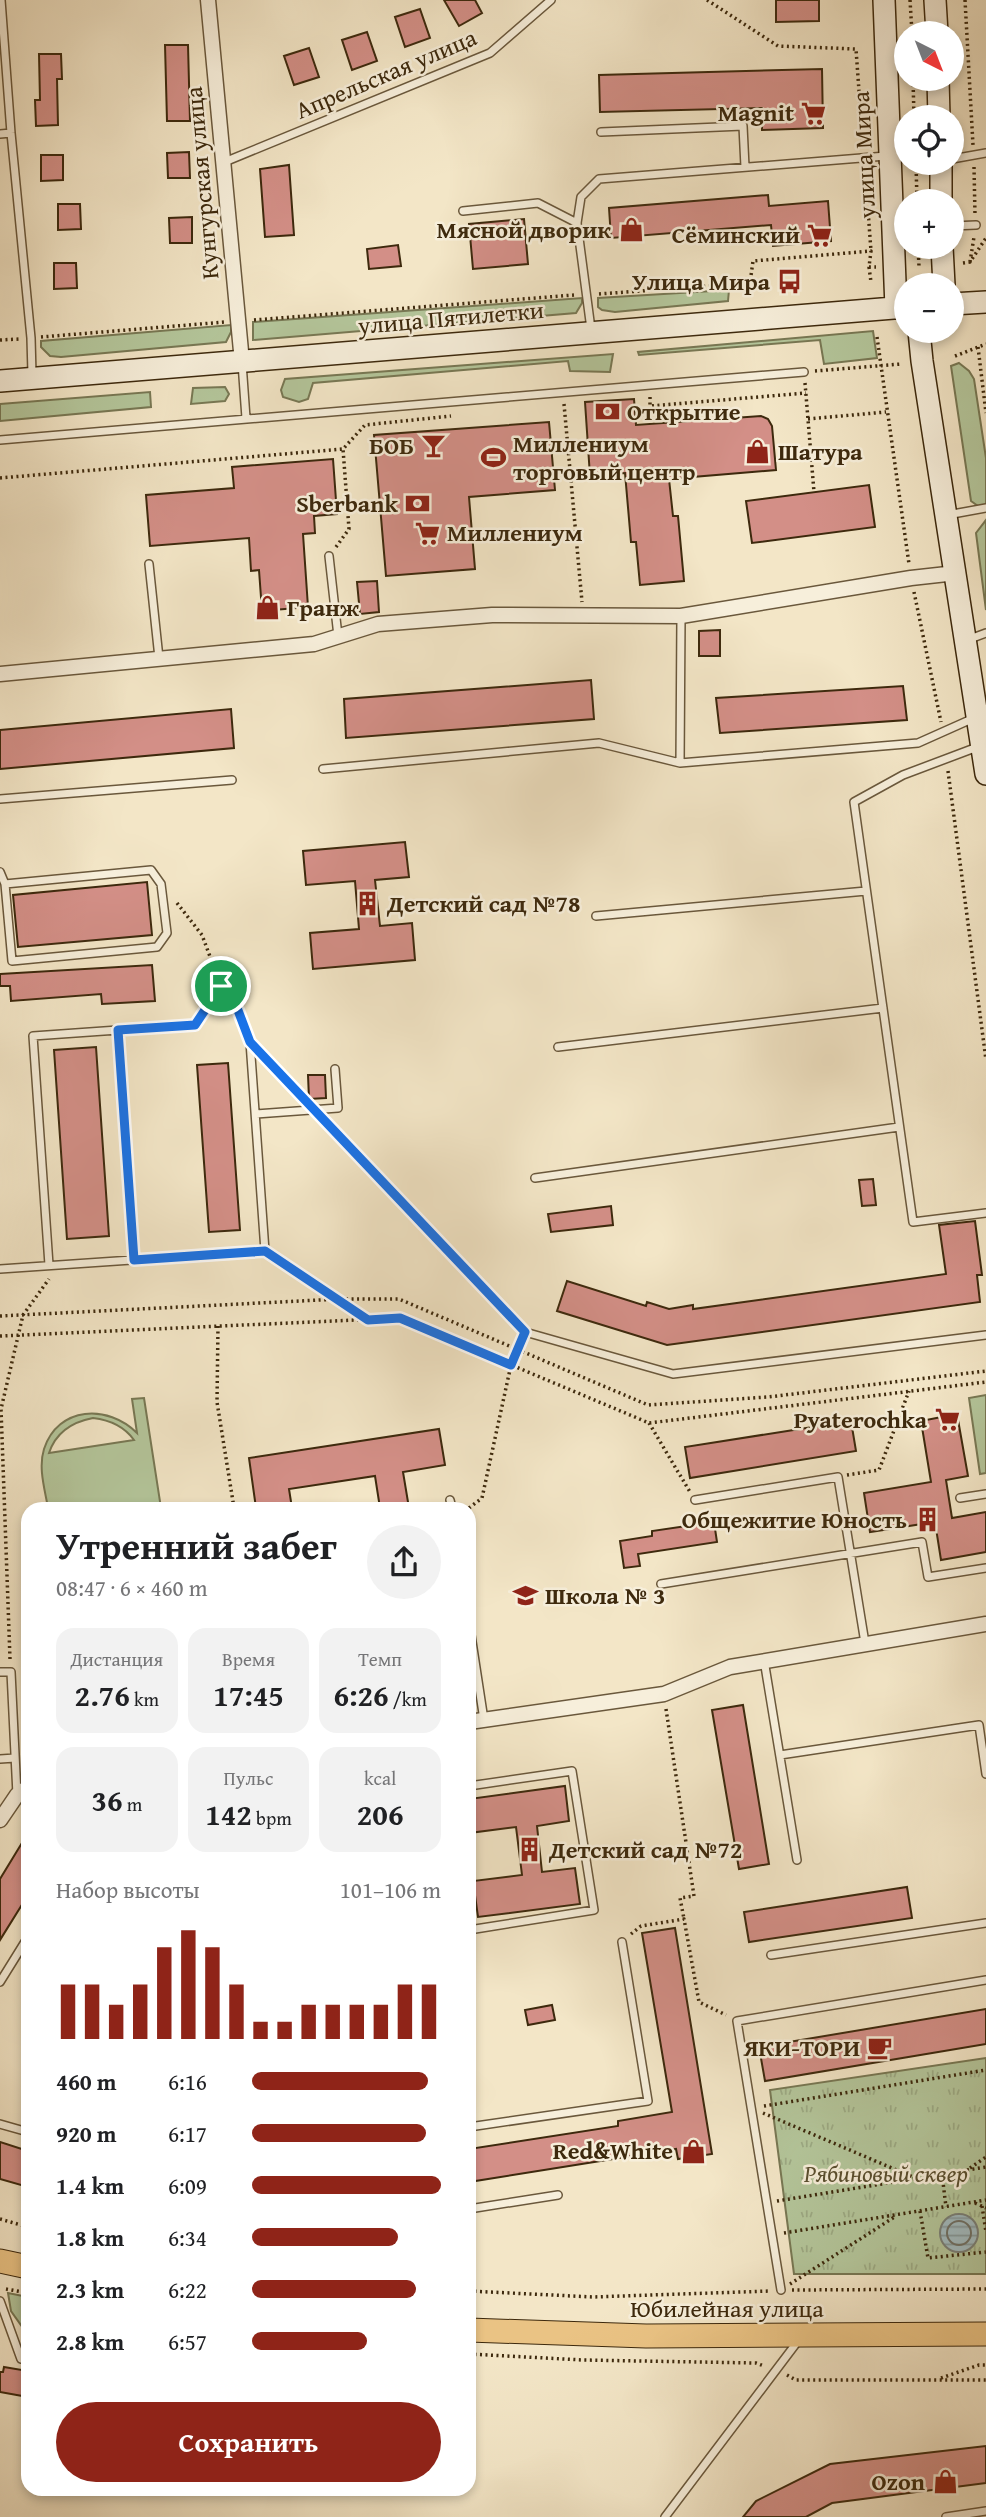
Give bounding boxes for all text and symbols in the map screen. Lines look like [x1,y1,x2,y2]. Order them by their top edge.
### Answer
street label: Апрельская улица [290,19,482,127]
north arrow [894,21,964,91]
map controls [894,21,964,343]
street label: Кунгурская улица [176,85,227,281]
street label: улица Мира [843,90,884,221]
place label: Magnit [718,95,794,130]
supermarket icon: Magnit [800,99,828,127]
button: locate [894,105,964,175]
button: + [894,189,964,259]
place label: Мясной дворик [437,212,611,247]
shop icon: Мясной дворик [617,216,645,244]
place label: Сёминский [672,217,800,252]
supermarket icon: Сёминский [806,221,834,249]
place label: Улица Мира [632,264,771,299]
bus stop icon: Улица Мира [776,268,804,296]
button: − [894,273,964,343]
street label: улица Пятилетки [356,292,545,343]
place label: Открытие [627,394,741,429]
bank icon: Открытие [593,398,621,426]
place label: Миллениум торговый центр [513,426,695,489]
place label: БОБ [369,428,414,463]
bar icon: БОБ [420,432,448,460]
place label: Шатура [778,434,863,469]
shop icon: Шатура [744,438,772,466]
sports icon: Миллениум торговый центр [479,444,507,472]
place label: Sberbank [296,486,398,521]
bank icon: Sberbank [404,490,432,518]
place label: Миллениум [447,515,583,550]
supermarket icon: Миллениум [413,519,441,547]
place label: Гранж [287,590,360,625]
shop icon: Гранж [253,594,281,622]
place label: Детский сад №78 [386,886,580,921]
building icon: Детский сад №78 [353,890,381,918]
pin [191,956,251,1016]
icon: arrive [202,967,240,1005]
place label: Pyaterochka [794,1402,928,1437]
supermarket icon: Pyaterochka [933,1406,961,1434]
place label: Общежитие Юность [682,1502,907,1537]
building icon: Общежитие Юность [913,1506,941,1534]
text: Утренний забег [56,1517,337,1573]
button: share [367,1525,441,1599]
text: 08:47 · 6 × 460 m [56,1571,208,1604]
place label: Школа № 3 [545,1578,665,1613]
school or university icon: Школа № 3 [511,1582,539,1610]
text: Дистанция [70,1645,163,1673]
text: Время [222,1645,275,1673]
text: Темп [358,1645,402,1673]
text: 2.76 [75,1673,130,1717]
text: 17:45 [213,1673,284,1717]
text: 6:26 [333,1673,389,1717]
text: km [130,1685,159,1713]
text: /km [389,1685,427,1713]
text: Пульс [224,1764,273,1792]
text: kcal [364,1764,396,1792]
text: 36 [91,1778,123,1822]
text: m [123,1790,142,1818]
text: 142 [205,1792,252,1836]
text: 206 [357,1792,403,1836]
text: bpm [252,1804,292,1832]
place label: Детский сад №72 [548,1832,742,1867]
building icon: Детский сад №72 [515,1836,543,1864]
text: Набор высоты [56,1873,200,1906]
text: 101–106 m [340,1873,441,1906]
place label: ЯКИ-ТОРИ [742,2030,860,2065]
cafe icon: ЯКИ-ТОРИ [866,2034,894,2062]
text: 460 m [56,2065,117,2098]
text: 6:16 [168,2065,207,2098]
text: 920 m [56,2117,117,2150]
text: 6:17 [168,2117,207,2150]
place label: Red&White [553,2133,673,2168]
shop icon: Red&White [679,2137,707,2165]
park label: Рябиновый сквер [803,2156,968,2191]
text: 1.4 km [56,2169,124,2202]
text: 6:09 [168,2169,207,2202]
text: 1.8 km [56,2221,124,2254]
text: 6:34 [168,2221,207,2254]
text: 2.3 km [56,2273,124,2306]
text: 6:22 [168,2273,207,2306]
street label: Юбилейная улица [630,2291,824,2326]
text: 2.8 km [56,2325,124,2358]
text: 6:57 [168,2325,207,2358]
button: Сохранить [56,2402,441,2482]
place label: Ozon [872,2464,925,2499]
shop icon: Ozon [931,2468,959,2496]

